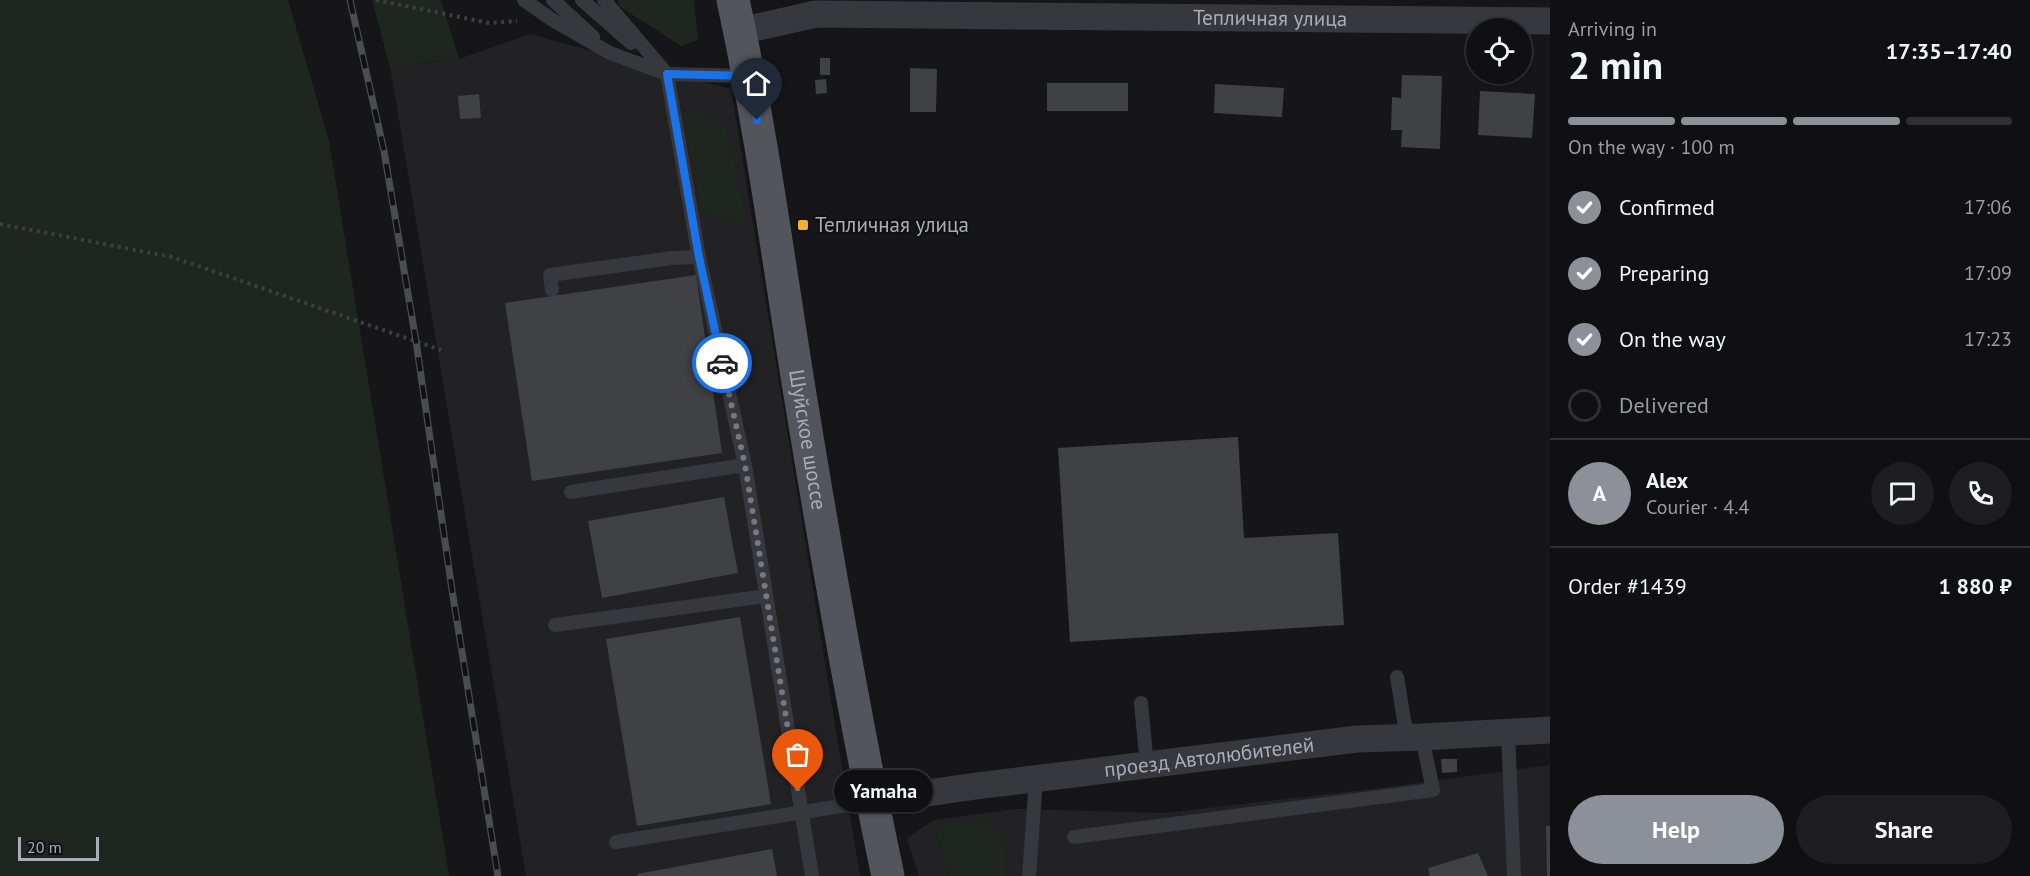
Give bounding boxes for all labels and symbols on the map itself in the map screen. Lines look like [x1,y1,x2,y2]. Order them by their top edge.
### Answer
street label: Тепличная улица [1193,4,1347,32]
pin [731,58,782,120]
place label: Тепличная улица [815,211,969,238]
marker: Тепличная улица [796,218,810,232]
courier [692,333,752,393]
street label: Шуйское шоссе [783,367,833,512]
pin [772,729,823,791]
street label: проезд Автолюбителей [1102,730,1316,783]
callout: Yamaha [834,770,933,812]
scale bar [18,834,99,862]

